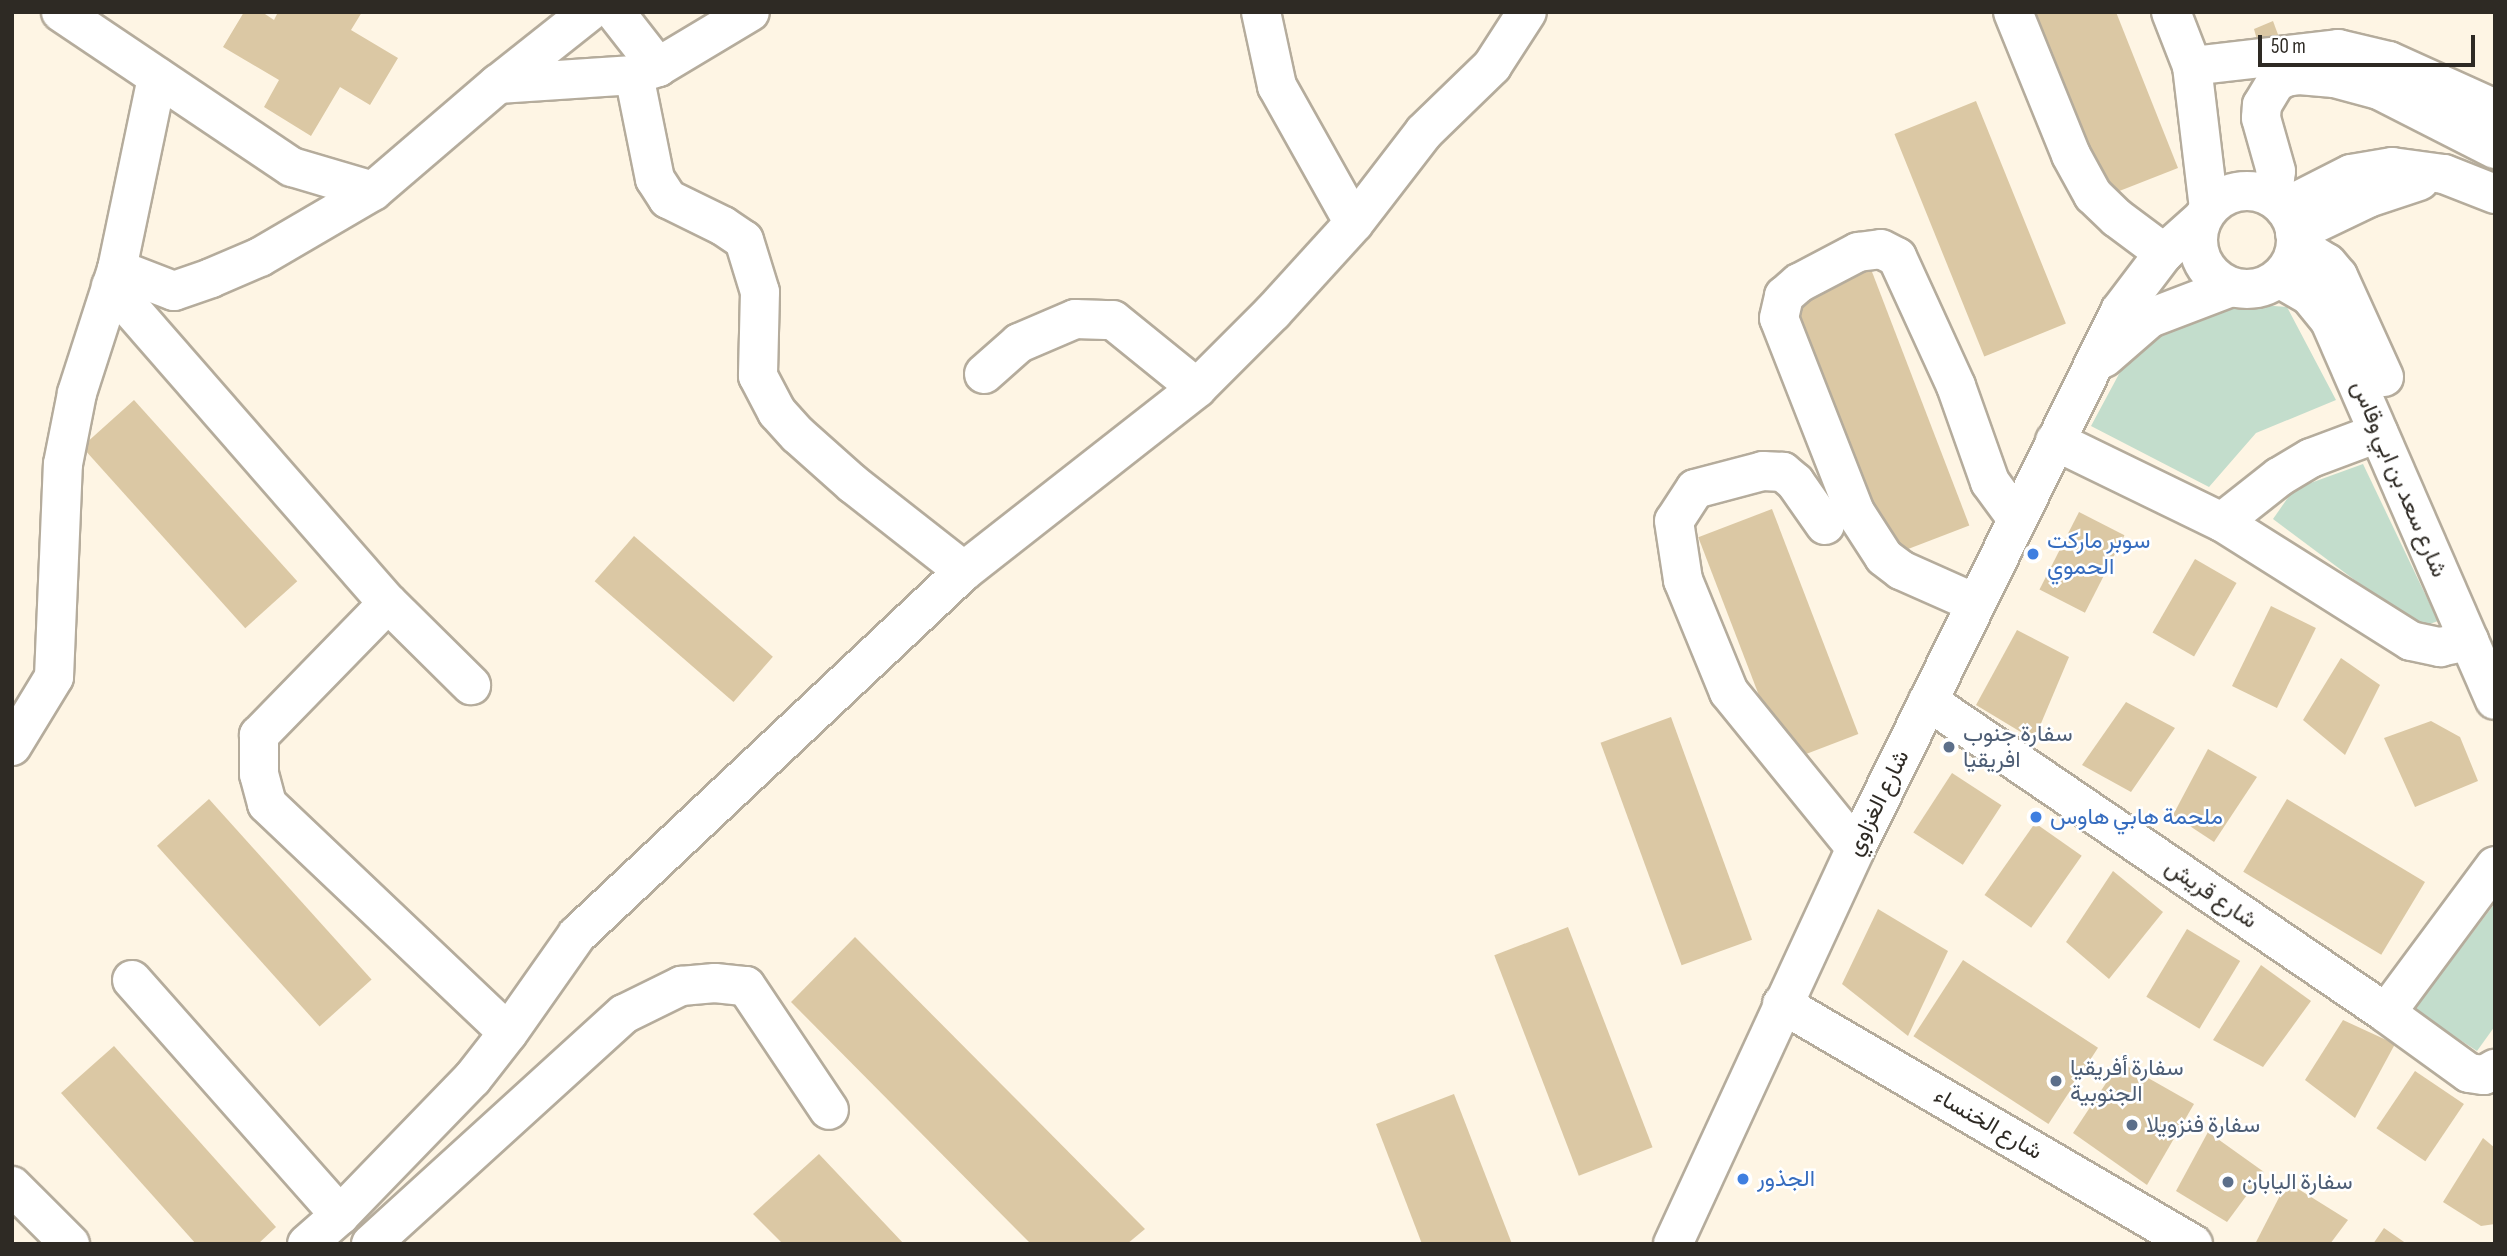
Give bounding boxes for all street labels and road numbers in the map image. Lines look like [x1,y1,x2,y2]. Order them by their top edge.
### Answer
street label: شارع سعد بن ابي وقاس [2345,377,2453,581]
street label: شارع الغزاوي [1841,746,1915,860]
street label: شارع قريش [2160,853,2262,935]
street label: شارع الخنساء [1929,1082,2047,1166]

